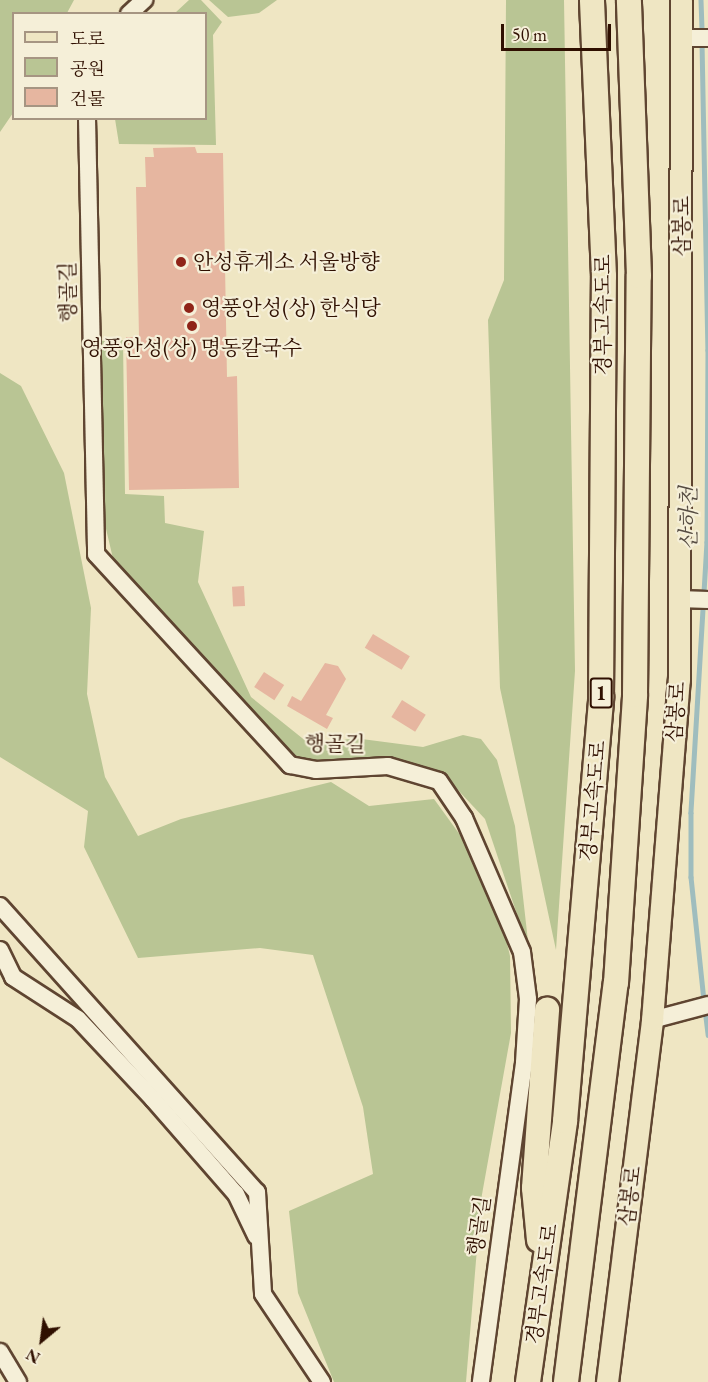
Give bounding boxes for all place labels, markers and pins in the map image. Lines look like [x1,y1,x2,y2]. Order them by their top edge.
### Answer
place label: 안성휴게소 서울방향 [193,249,380,275]
marker: 안성휴게소 서울방향 [174,255,188,269]
place label: 영풍안성(상) 한식당 [201,295,381,321]
marker: 영풍안성(상) 한식당 [182,301,196,315]
marker: 영풍안성(상) 명동칼국수 [185,319,199,333]
place label: 영풍안성(상) 명동칼국수 [82,335,302,361]

